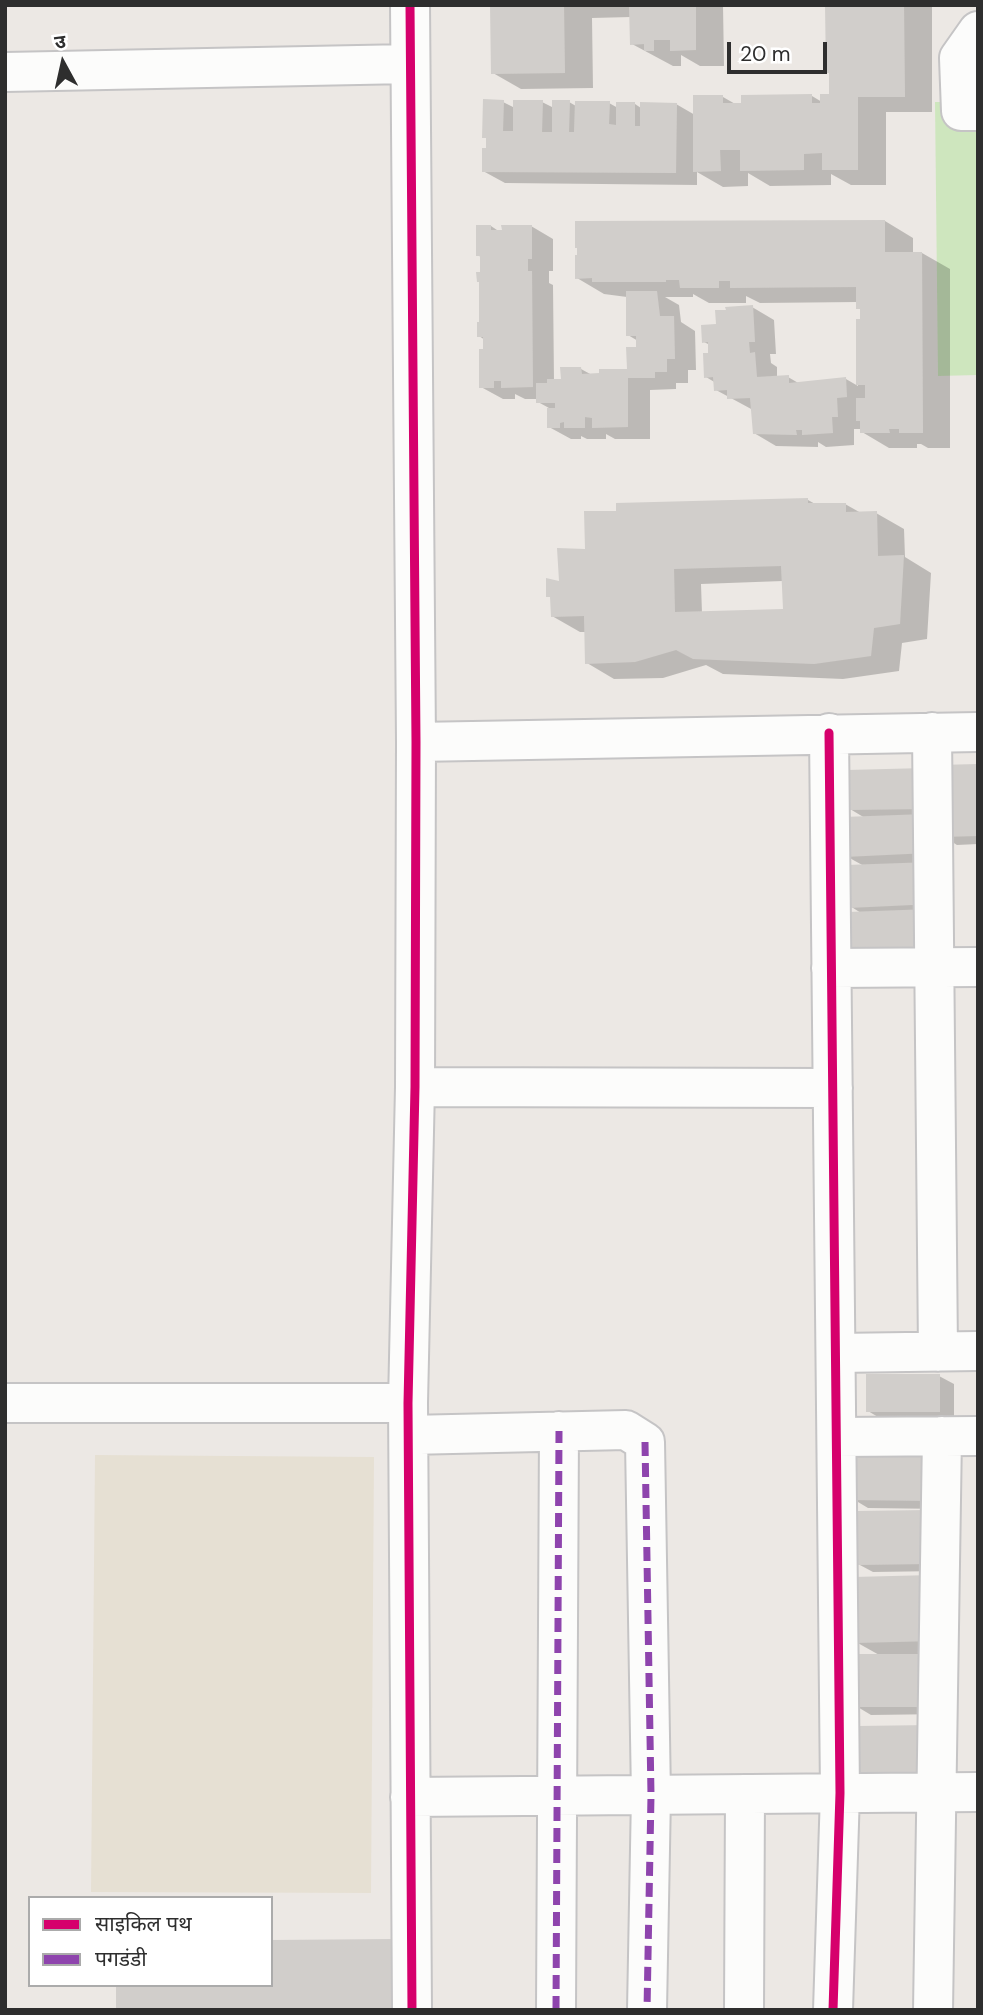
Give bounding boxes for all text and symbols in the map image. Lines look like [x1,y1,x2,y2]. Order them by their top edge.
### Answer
north arrow [28,28,98,98]
scale bar [731,28,831,72]
text: उ [53,29,67,55]
text: 20 m [740,40,791,68]
legend [28,1896,273,1987]
text: साइकिल पथ [95,1910,192,1938]
text: पगडंडी [95,1945,147,1973]

